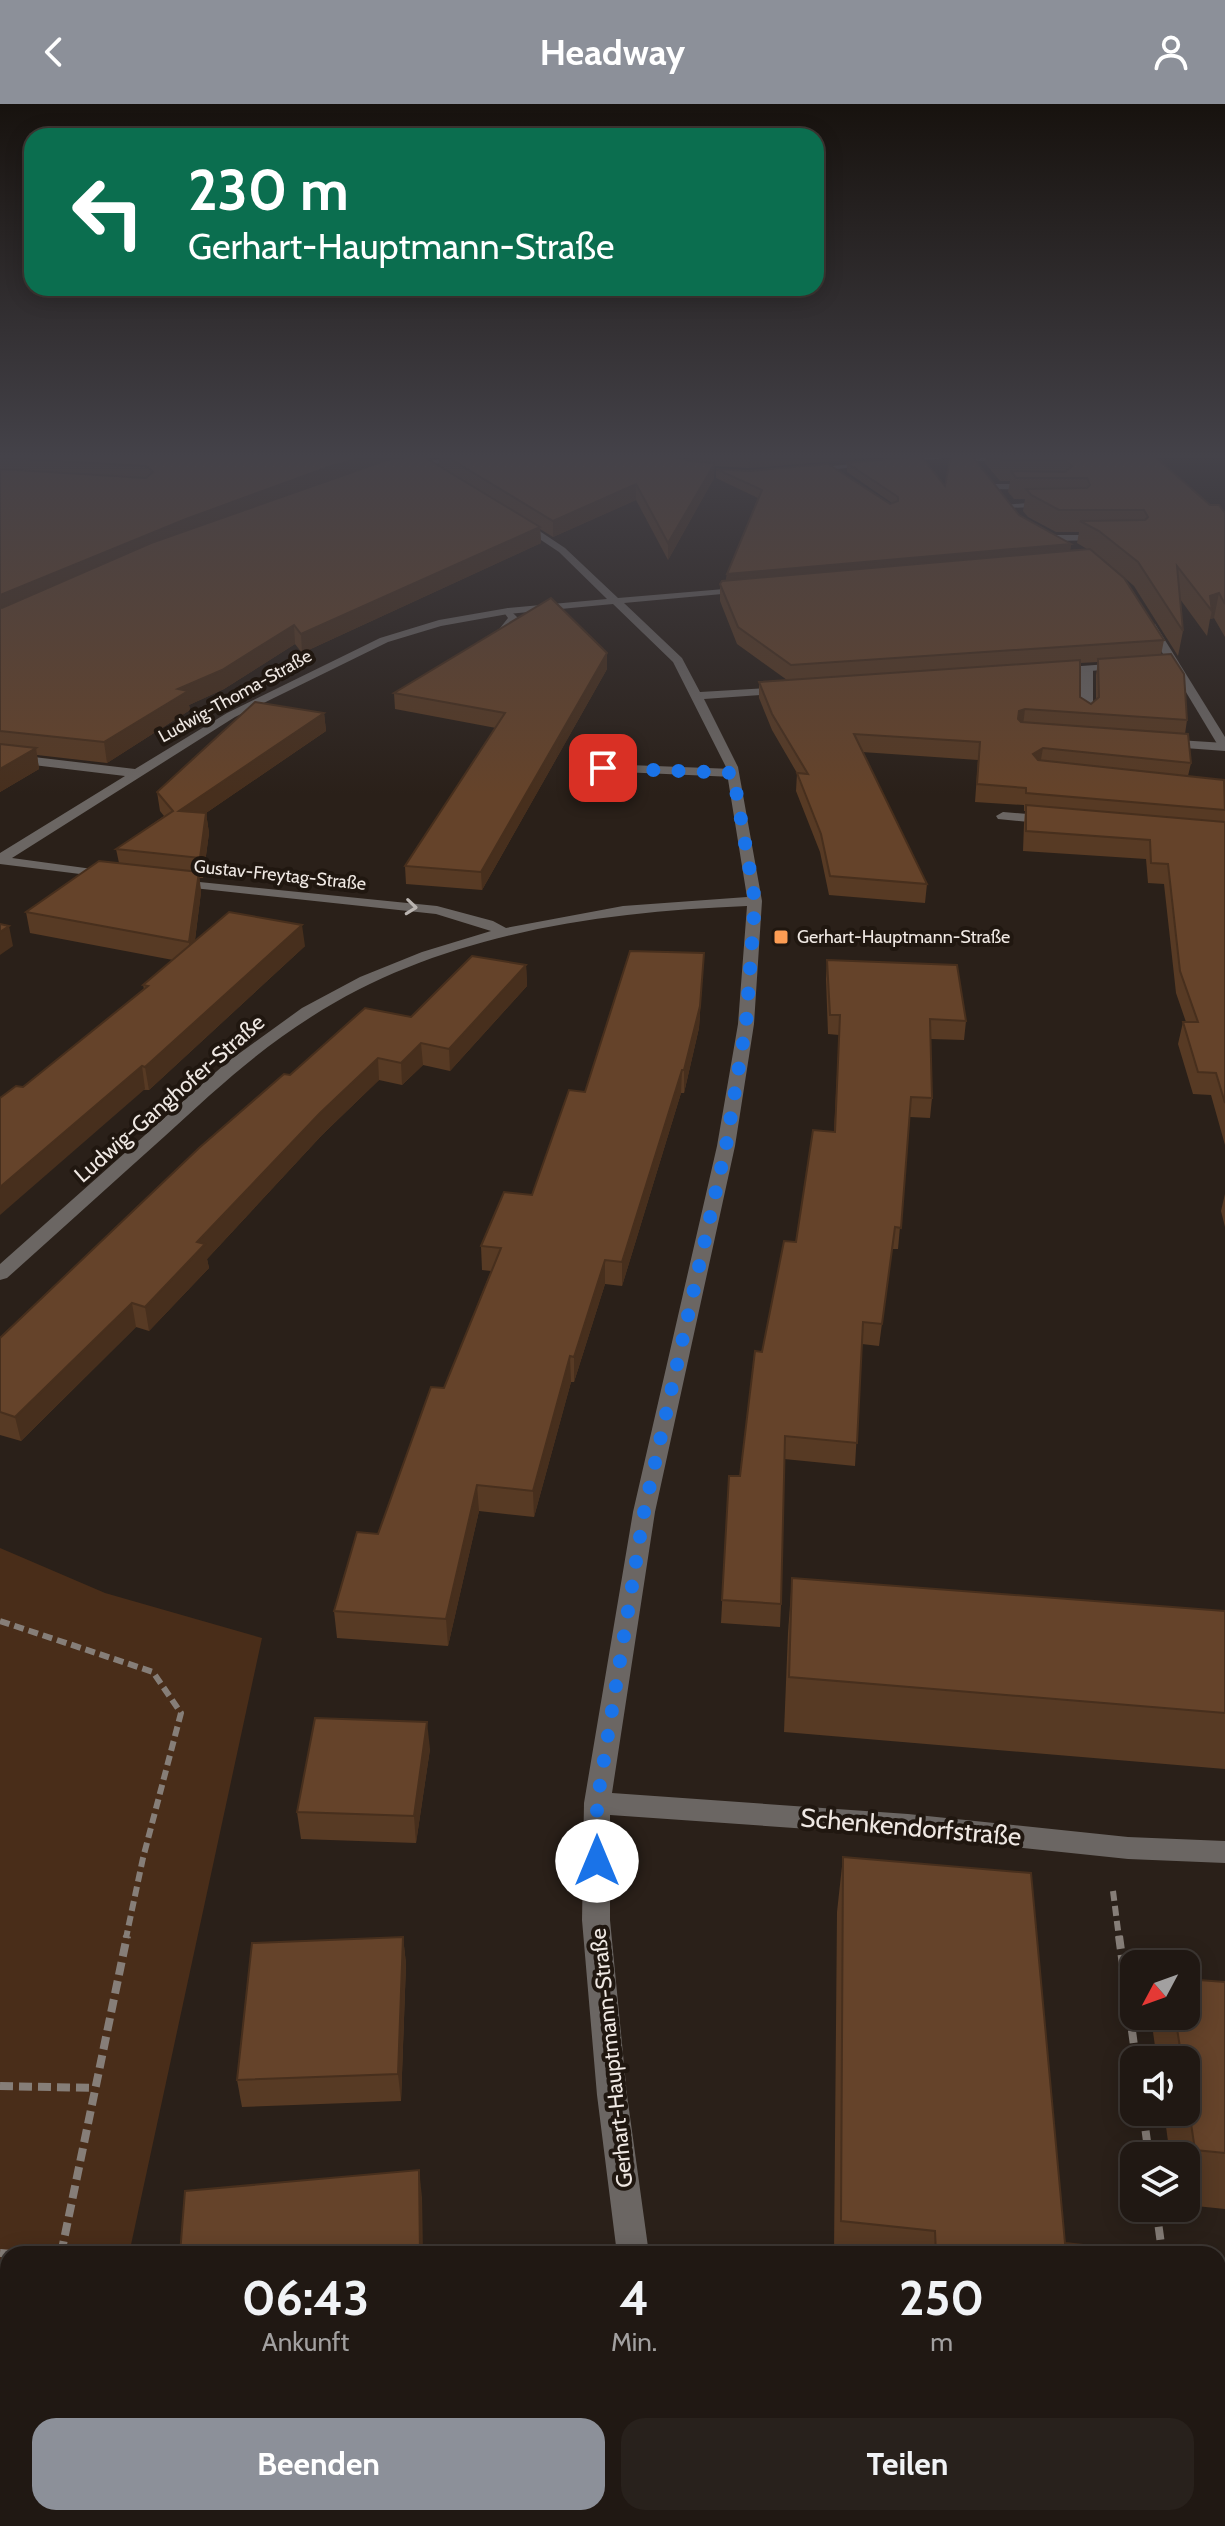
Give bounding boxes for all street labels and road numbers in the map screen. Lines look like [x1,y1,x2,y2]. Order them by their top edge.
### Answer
street label: Ludwig-Thoma-Straße [154,645,316,747]
street label: Gustav-Freytag-Straße [193,855,367,895]
street label: Ludwig-Ganghofer-Straße [69,1008,270,1188]
street label: Schenkendorfstraße [799,1801,1023,1853]
street label: Gerhart-Hauptmann-Straße [584,1927,639,2189]

